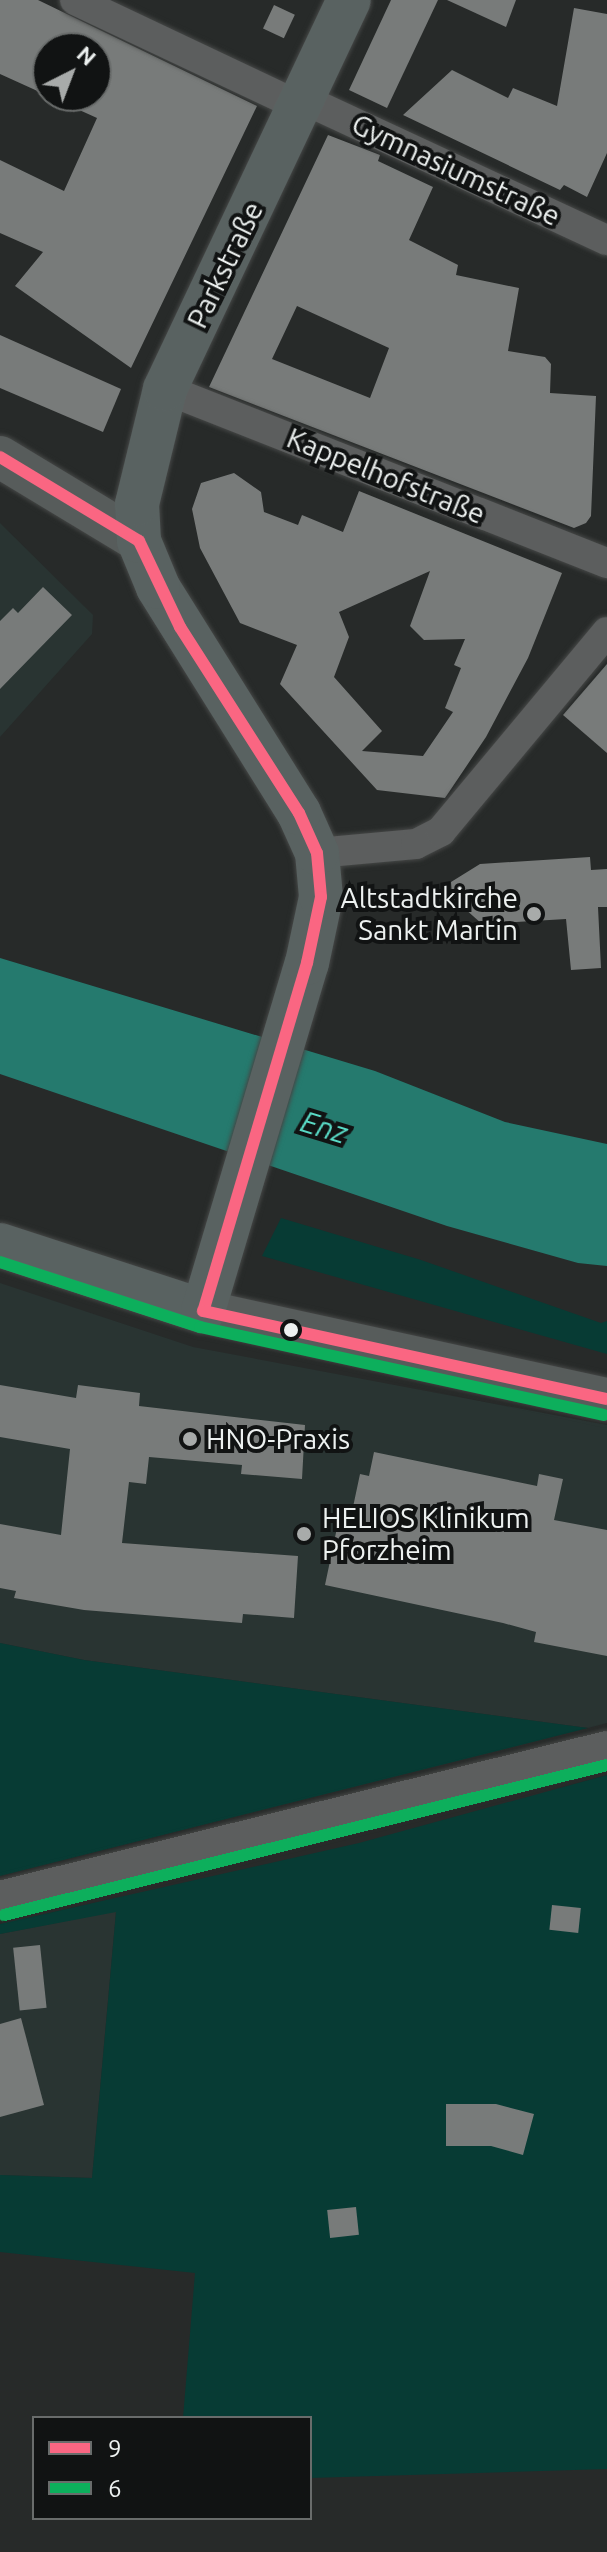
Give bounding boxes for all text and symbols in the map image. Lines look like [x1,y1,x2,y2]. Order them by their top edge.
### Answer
north arrow [32,32,112,112]
text: N [73,40,102,70]
street label: Gymnasiumstraße [346,107,566,233]
street label: Parkstraße [180,196,270,334]
street label: Kappelhofstraße [282,421,490,531]
place label: Altstadtkirche Sankt Martin [341,881,518,947]
marker: Altstadtkirche Sankt Martin [525,905,543,923]
water label: Enz [297,1103,351,1151]
unlabelled marker [283,1322,299,1338]
place label: HNO-Praxis [206,1422,350,1456]
marker: HNO-Praxis [181,1430,199,1448]
place label: HELIOS Klinikum Pforzheim [322,1501,530,1567]
marker: HELIOS Klinikum Pforzheim [293,1523,315,1545]
legend [32,2416,312,2520]
text: 9 [108,2435,122,2462]
text: 6 [108,2475,122,2502]

